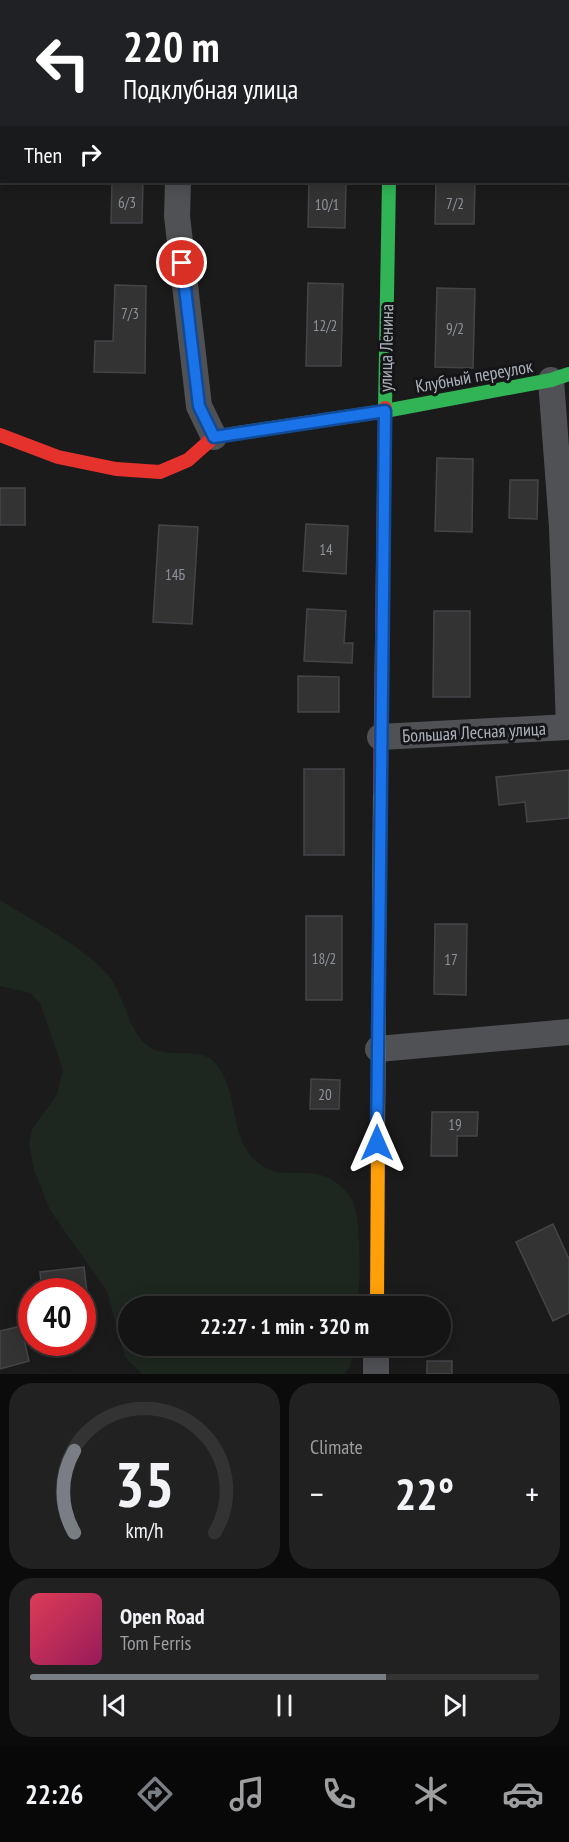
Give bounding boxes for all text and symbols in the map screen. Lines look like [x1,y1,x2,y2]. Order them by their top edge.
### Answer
text: 220 m [123,19,220,74]
icon: left [24,24,102,102]
text: Подклубная улица [123,72,298,106]
icon: right [74,138,107,171]
text: Then [24,141,62,169]
house number: 6/3 [118,193,136,212]
house number: 7/2 [446,194,464,213]
house number: 10/1 [315,195,339,214]
pin [156,237,207,288]
icon: arrive [165,246,198,279]
house number: 7/3 [121,304,139,323]
street label: улица Ленина [374,304,398,392]
house number: 12/2 [313,316,337,335]
house number: 9/2 [446,319,464,338]
street label: Клубный переулок [414,354,534,398]
house number: 14 [319,540,333,559]
house number: 14Б [165,565,185,584]
street label: Большая Лесная улица [402,717,546,747]
house number: 18/2 [312,949,336,968]
house number: 17 [444,950,458,969]
house number: 20 [318,1085,332,1104]
position arrow [345,1111,409,1175]
house number: 19 [448,1115,462,1134]
speed limit sign: 40 [18,1278,96,1356]
text: 22:27 · 1 min · 320 m [200,1312,369,1340]
text: Climate [310,1434,363,1460]
text: 35 [115,1443,174,1524]
text: 22° [395,1464,454,1522]
text: − [310,1472,324,1515]
text: + [525,1472,539,1515]
text: km/h [125,1516,164,1544]
text: Open Road [120,1602,205,1630]
text: Tom Ferris [120,1630,191,1656]
icon: previous [98,1689,131,1722]
icon: pause [268,1689,301,1722]
icon: next [438,1689,471,1722]
icon: directions [134,1773,176,1815]
icon: music [226,1773,268,1815]
icon: phone [318,1773,360,1815]
icon: climate [410,1773,452,1815]
icon: car [502,1773,544,1815]
text: 22:26 [25,1777,83,1811]

